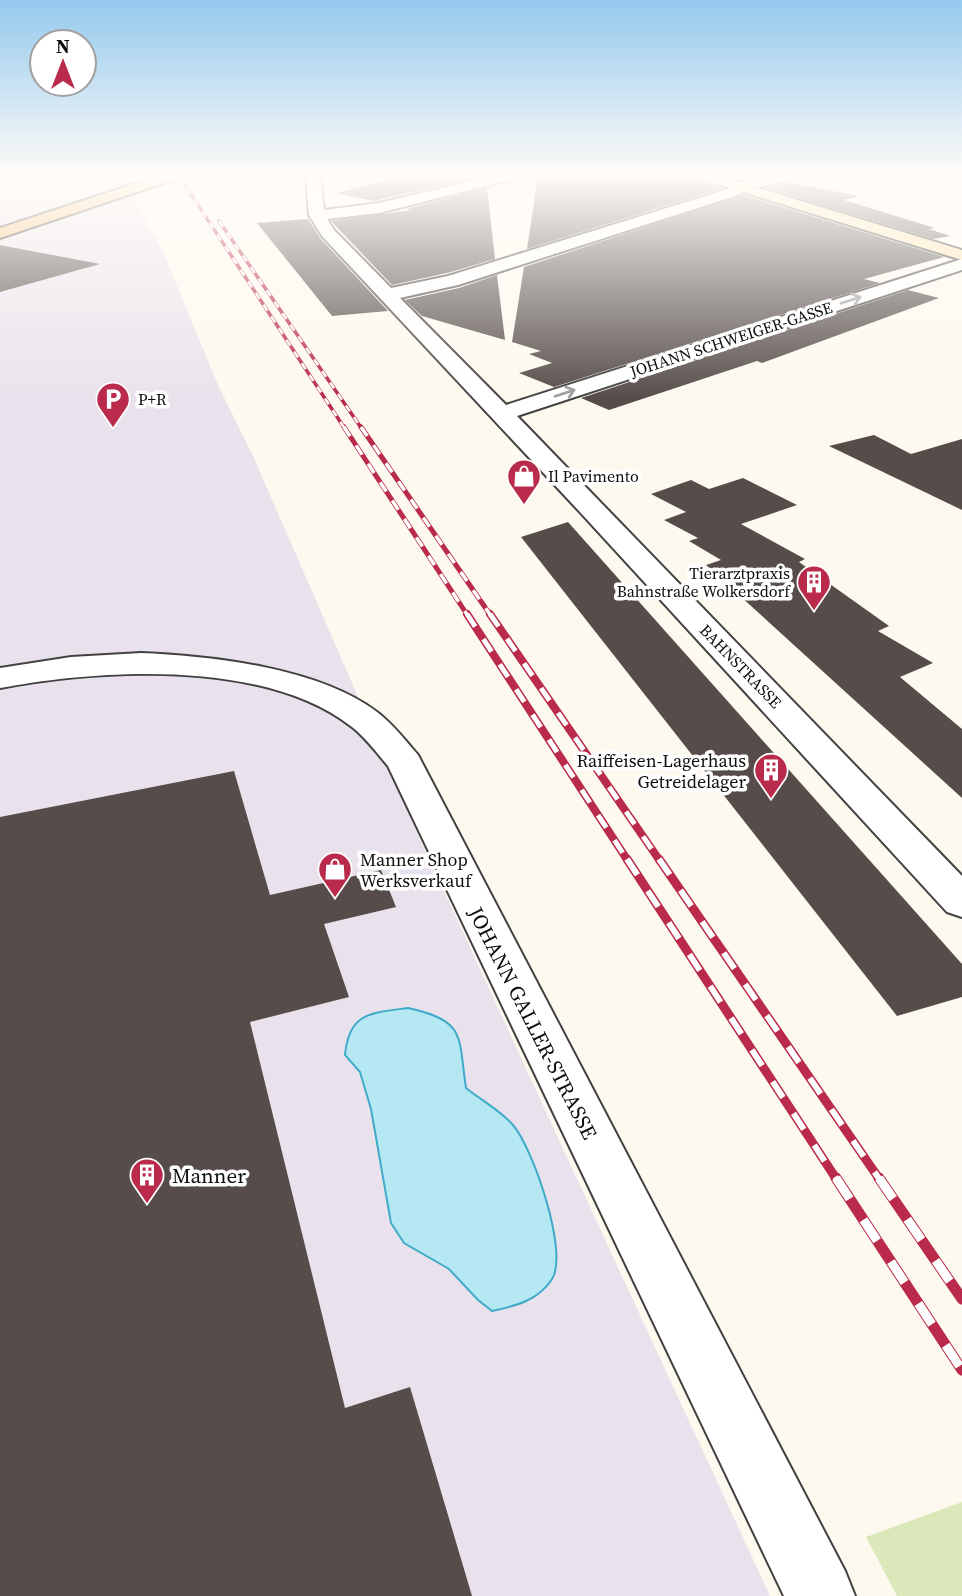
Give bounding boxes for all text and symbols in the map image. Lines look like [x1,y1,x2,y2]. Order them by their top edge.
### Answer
north arrow [28,28,98,98]
text: N [56,33,70,59]
one-way arrow [840,293,862,306]
street label: JOHANN SCHWEIGER-GASSE [626,296,835,382]
parking icon: P+R [94,380,132,429]
one-way arrow [553,386,575,398]
place label: P+R [138,388,167,410]
shop icon: Il Pavimento [505,457,543,506]
place label: Il Pavimento [548,465,639,487]
place label: Tierarztpraxis Bahnstraße Wolkersdorf [617,562,791,602]
building icon: Tierarztpraxis Bahnstraße Wolkersdorf [795,563,833,612]
street label: BAHNSTRASSE [695,619,787,713]
place label: Raiffeisen-Lagerhaus Getreidelager [576,748,746,794]
building icon: Raiffeisen-Lagerhaus Getreidelager [752,751,790,800]
place label: Manner Shop Werksverkauf [360,847,473,893]
shop icon: Manner Shop Werksverkauf [316,850,354,899]
street label: JOHANN GALLER-STRASSE [461,901,604,1144]
building icon: Manner [128,1156,166,1205]
place label: Manner [172,1161,246,1190]

